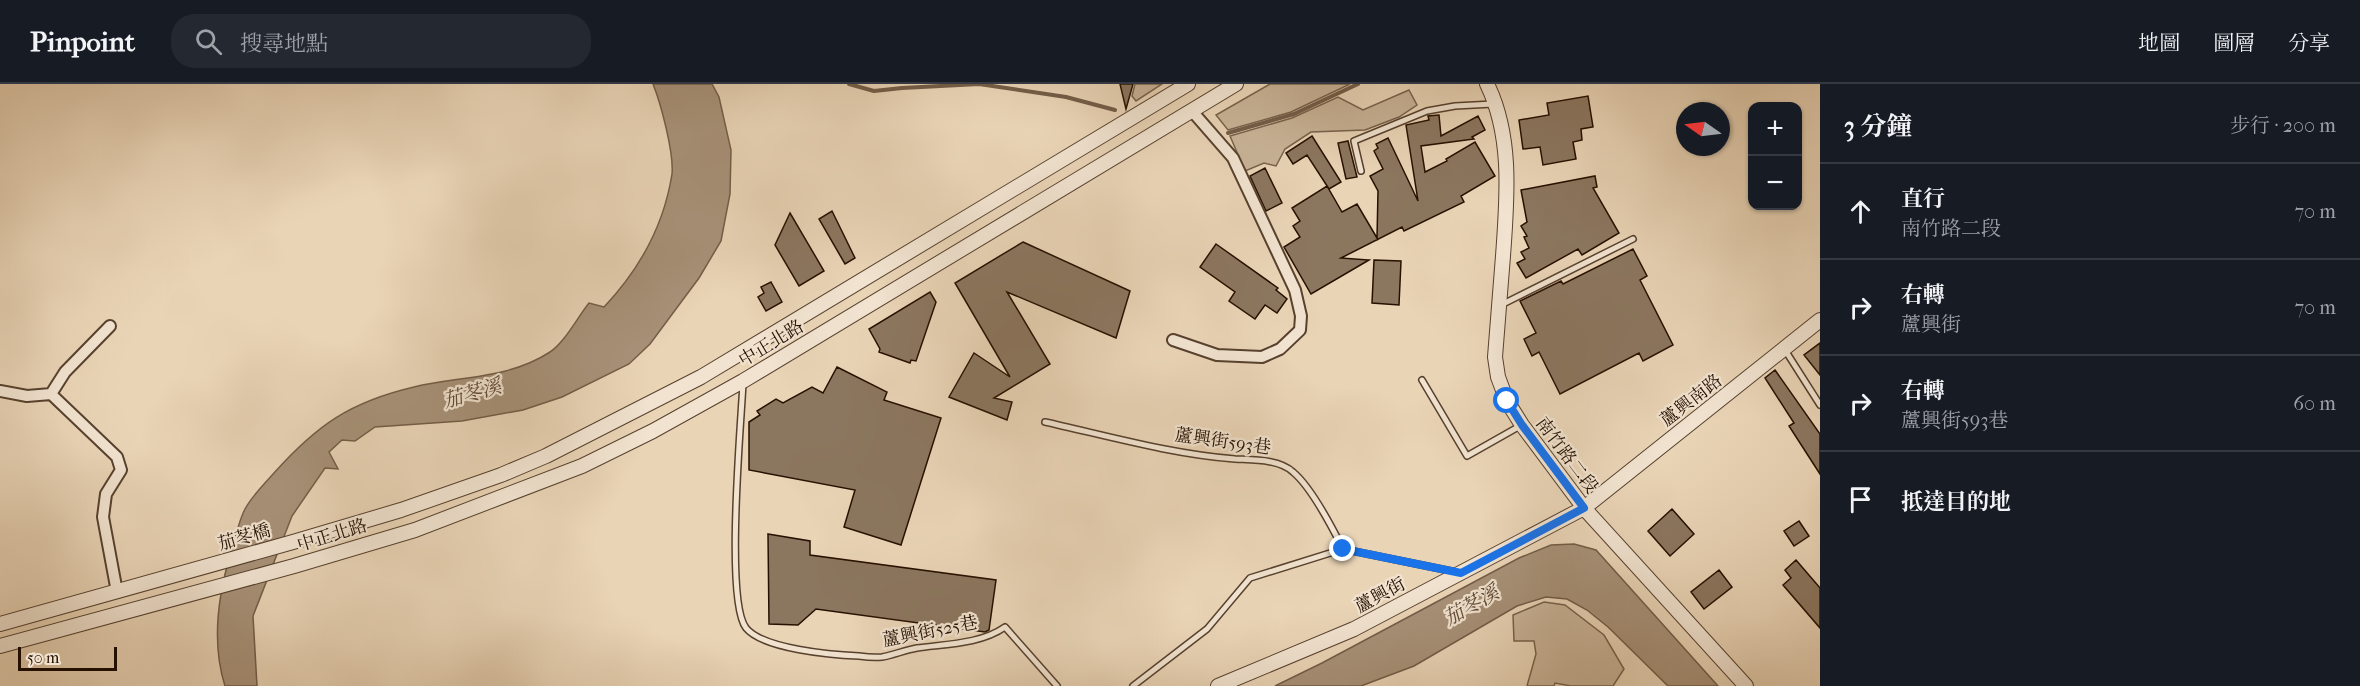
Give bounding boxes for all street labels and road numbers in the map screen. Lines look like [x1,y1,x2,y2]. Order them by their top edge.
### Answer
street label: 中正北路 [735,316,808,371]
street label: 蘆興南路 [1656,370,1726,431]
street label: 南竹路二段 [1531,413,1602,498]
street label: 蘆興街593巷 [1174,424,1272,459]
street label: 中正北路 [295,515,370,556]
street label: 茄苳橋 [215,520,273,555]
street label: 蘆興街 [1351,573,1409,617]
street label: 蘆興街525巷 [881,612,980,651]

